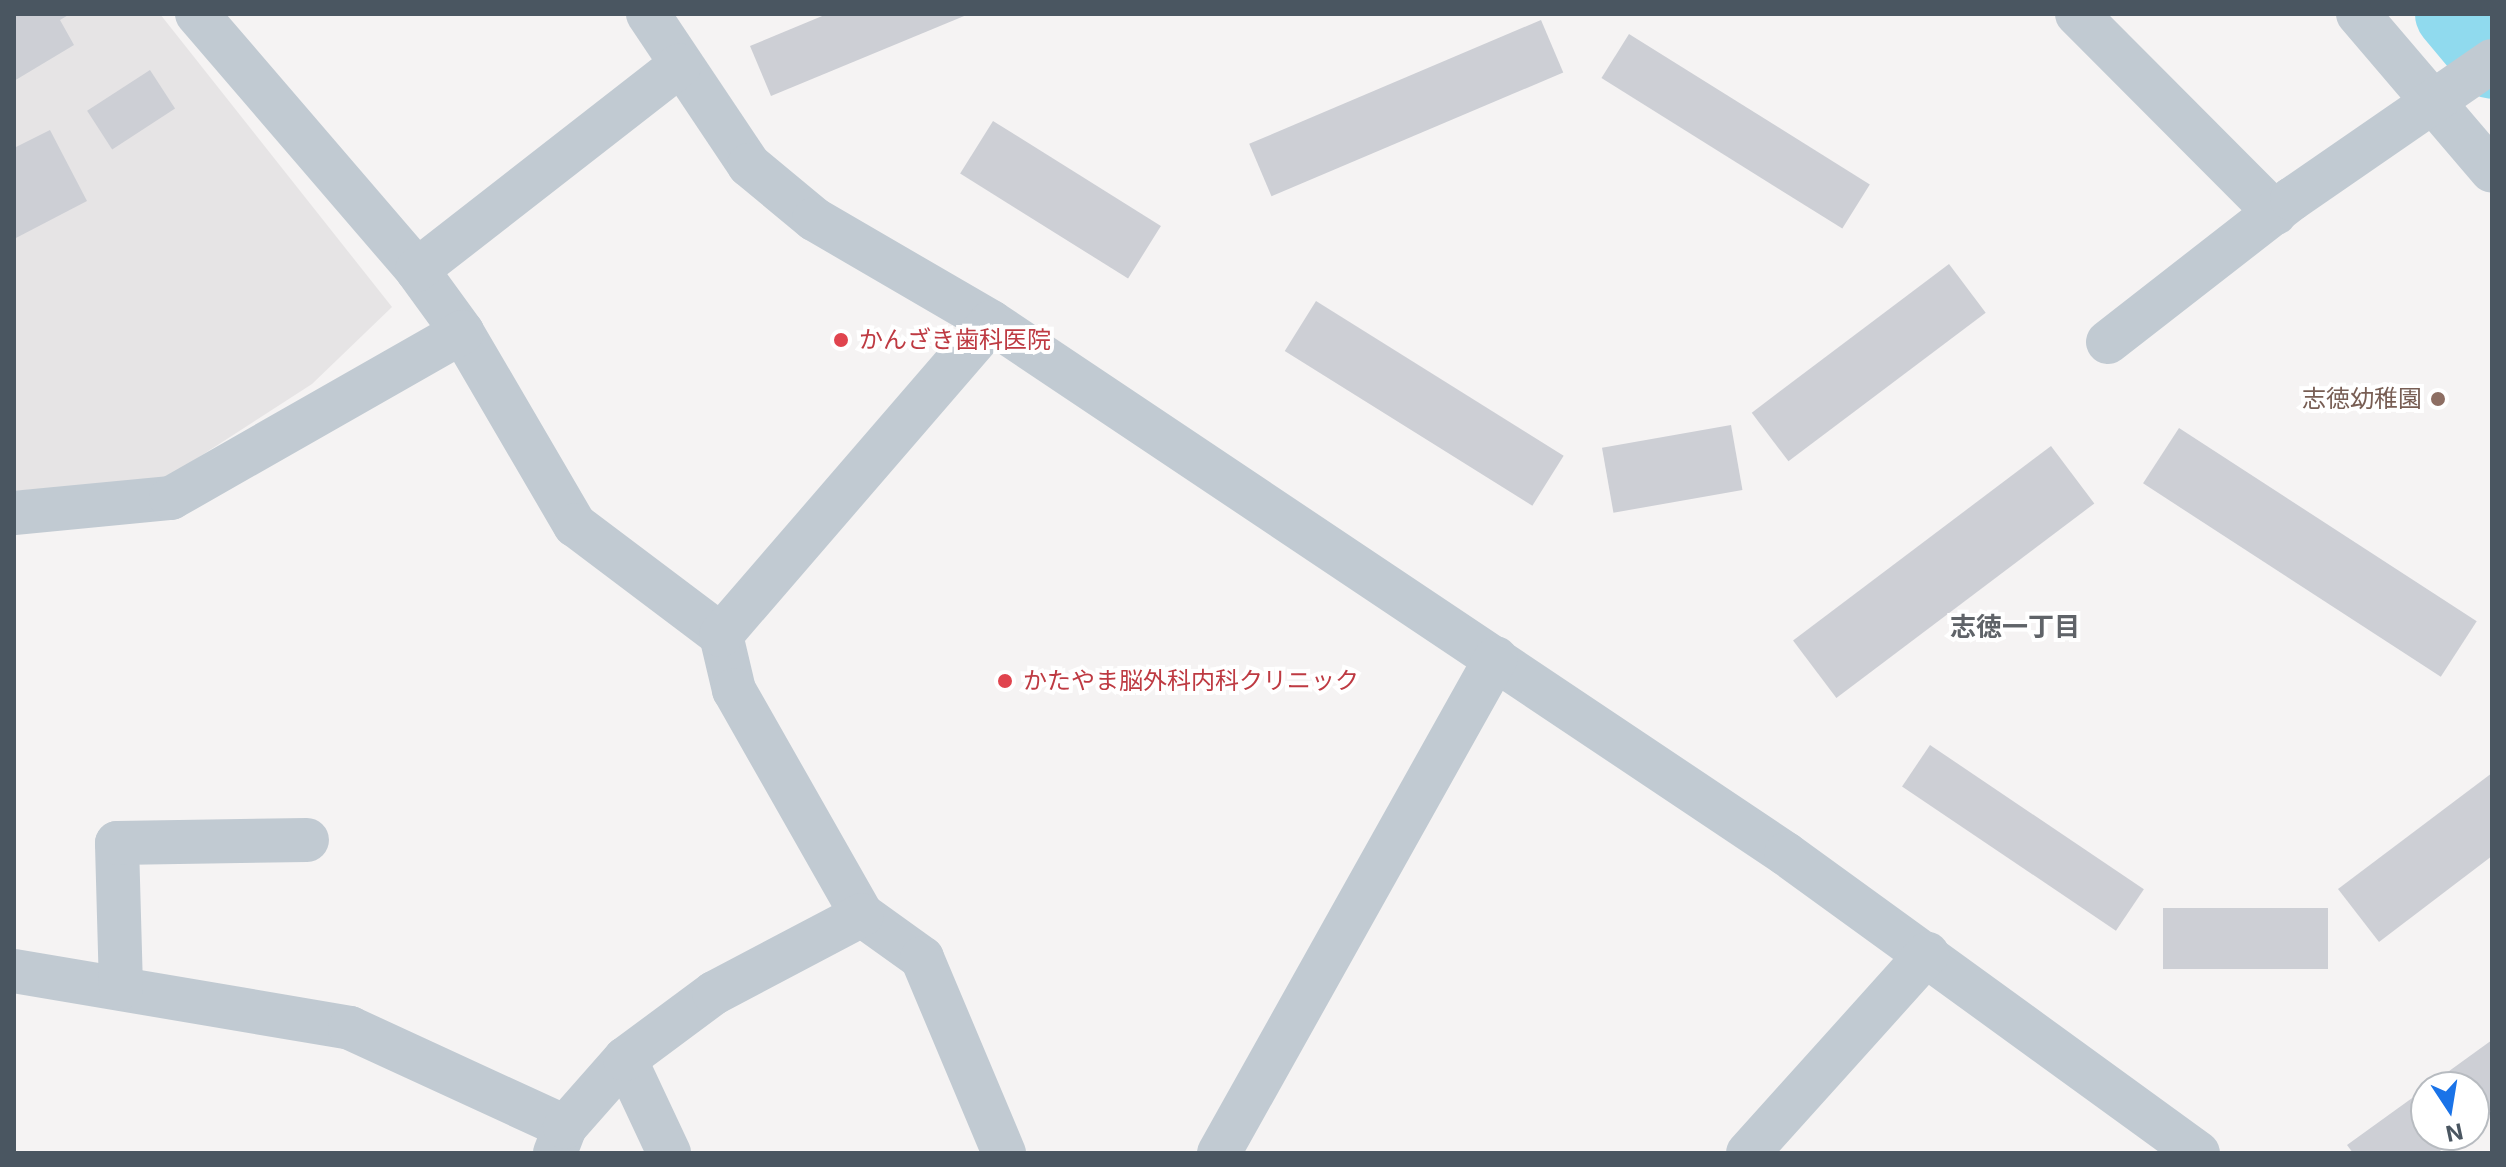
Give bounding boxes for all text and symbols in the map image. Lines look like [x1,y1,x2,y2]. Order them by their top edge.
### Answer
place label: かんざき歯科医院 [859,326,1051,354]
marker: かんざき歯科医院 [830,329,852,351]
place label: 志徳幼稚園 [2302,385,2422,413]
marker: 志徳幼稚園 [2429,390,2447,408]
district label: 志徳一丁目 [1950,611,2080,643]
place label: かたやま脳外科内科クリニック [1023,667,1359,695]
marker: かたやま脳外科内科クリニック [994,670,1016,692]
north arrow [2410,1071,2490,1151]
text: N [2444,1118,2465,1147]

